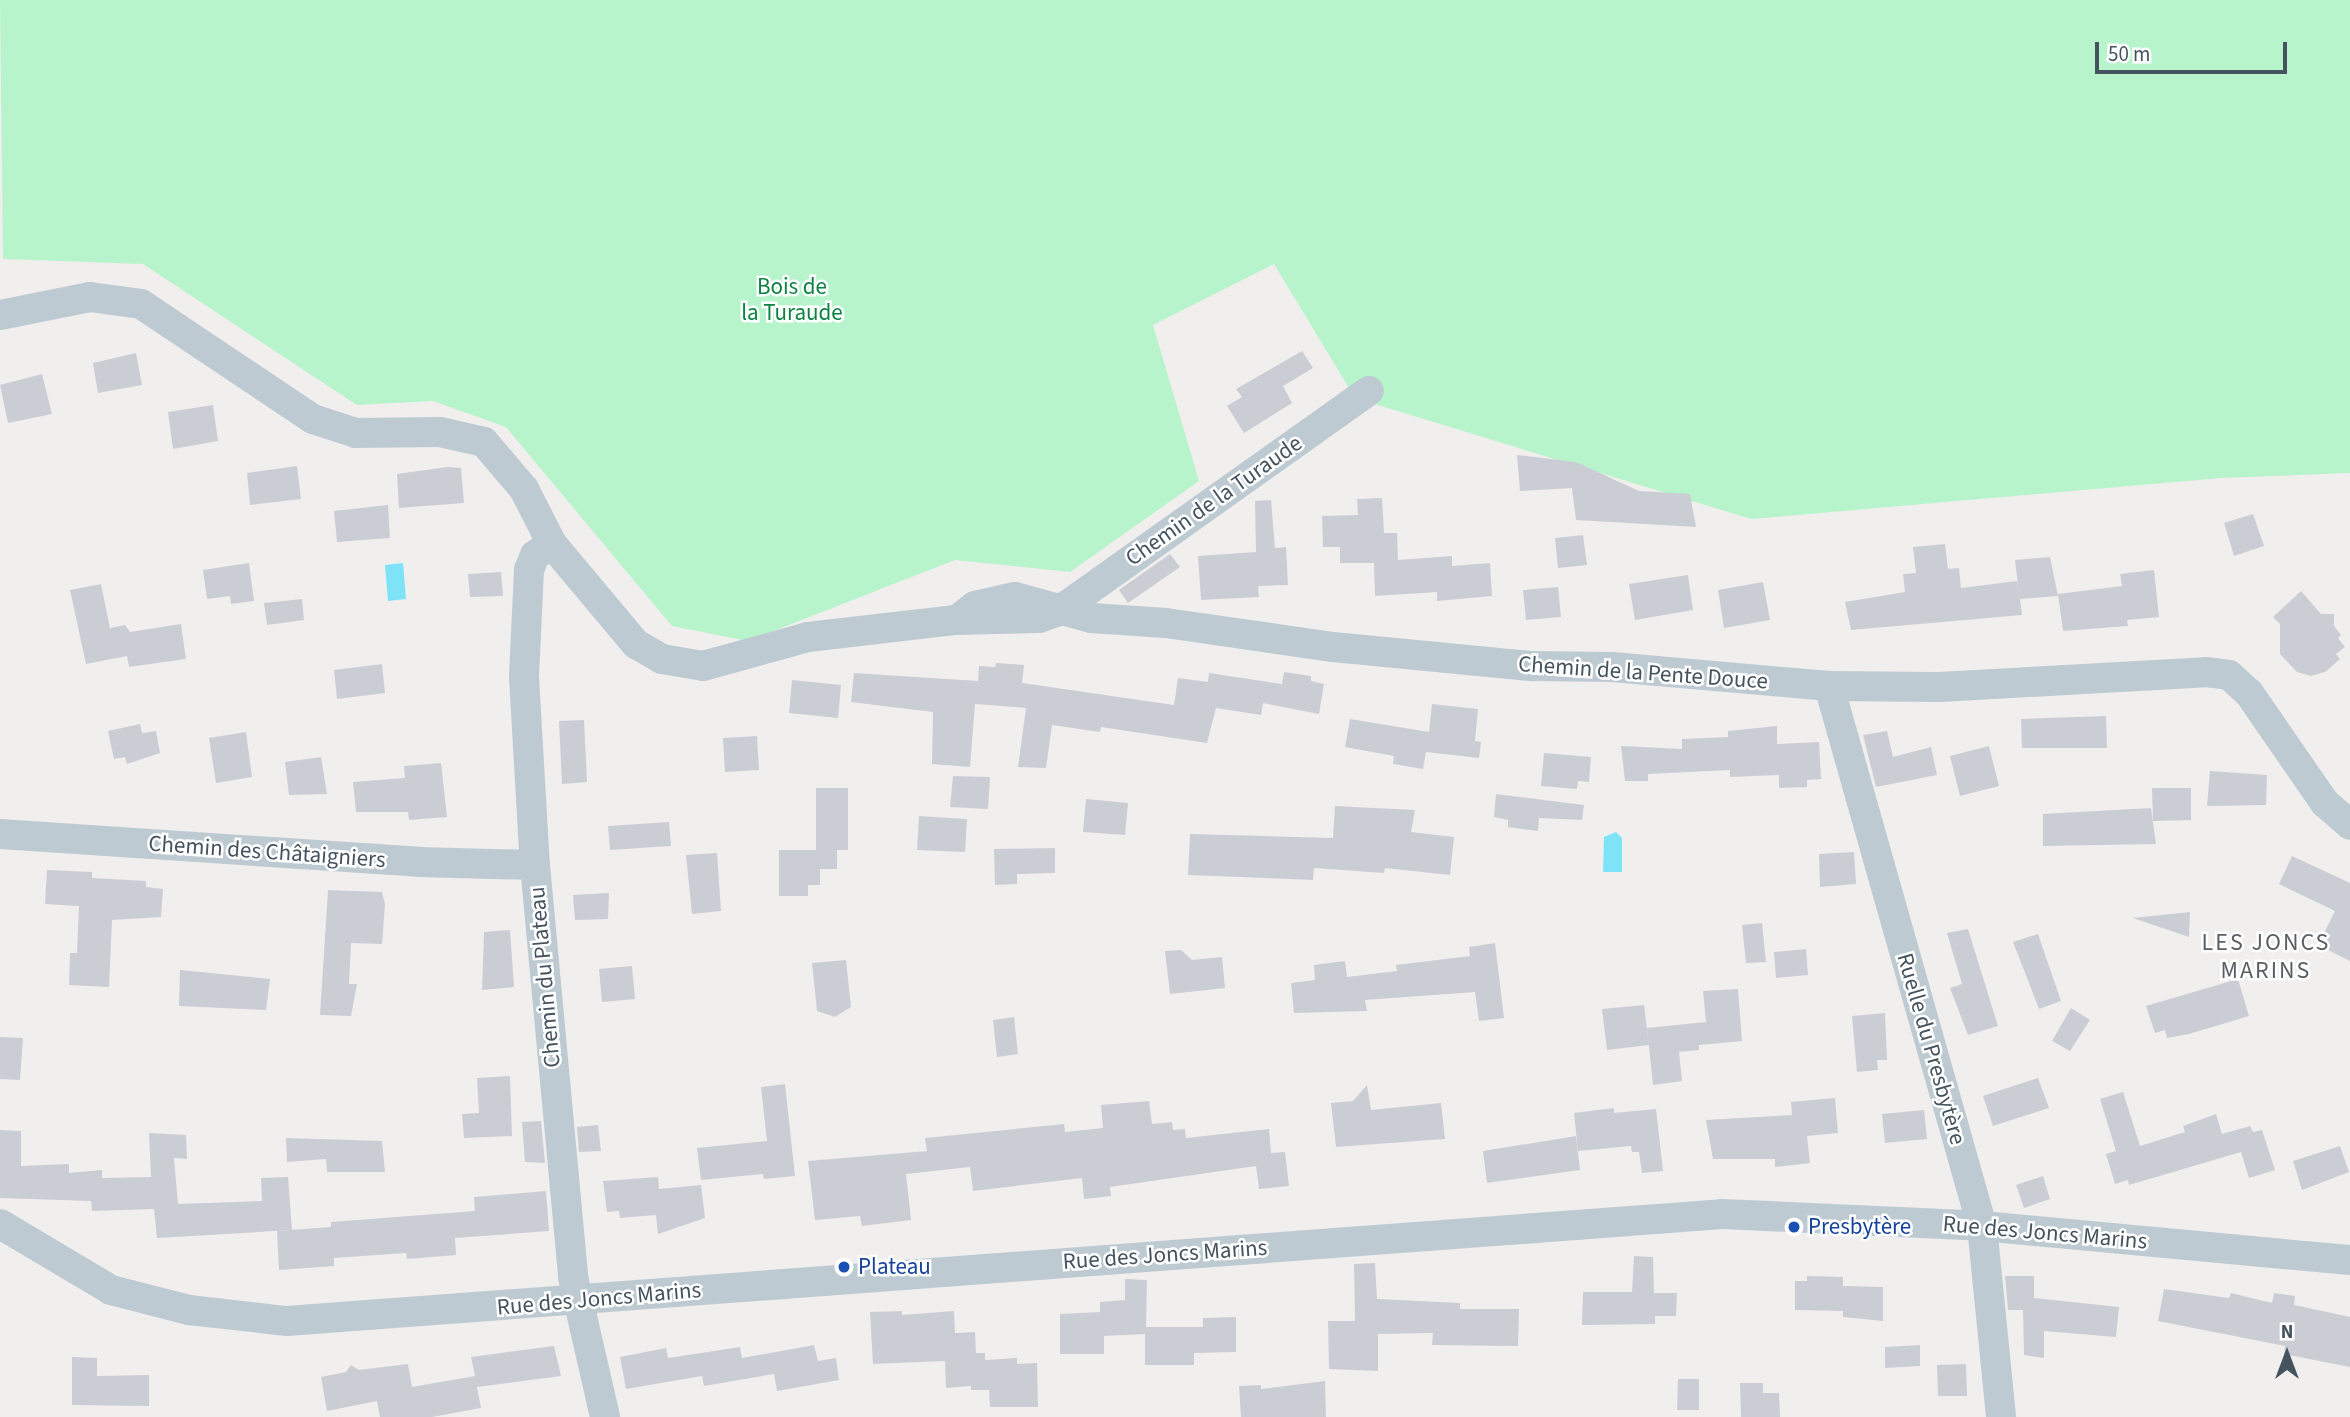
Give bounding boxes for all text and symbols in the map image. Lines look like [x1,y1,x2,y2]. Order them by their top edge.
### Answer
scale bar [2098,28,2290,72]
text: 50 m [2108,39,2150,69]
park label: Bois de la Turaude [741,273,843,327]
street label: Chemin de la Turaude [1120,430,1308,572]
street label: Chemin de la Pente Douce [1517,651,1769,695]
street label: Chemin des Châtaigniers [148,830,386,874]
street label: Chemin du Plateau [523,885,567,1069]
district label: LES JONCS MARINS [2203,929,2329,985]
street label: Ruelle du Presbytère [1890,950,1972,1148]
street label: Rue des Joncs Marins [1942,1210,2148,1256]
place label: Presbytère [1808,1213,1911,1241]
marker: Presbytère [1786,1219,1802,1235]
street label: Rue des Joncs Marins [1062,1234,1268,1276]
place label: Plateau [858,1253,931,1281]
marker: Plateau [836,1259,852,1275]
street label: Rue des Joncs Marins [496,1276,702,1322]
north arrow [2252,1319,2322,1389]
text: N [2281,1319,2293,1346]

